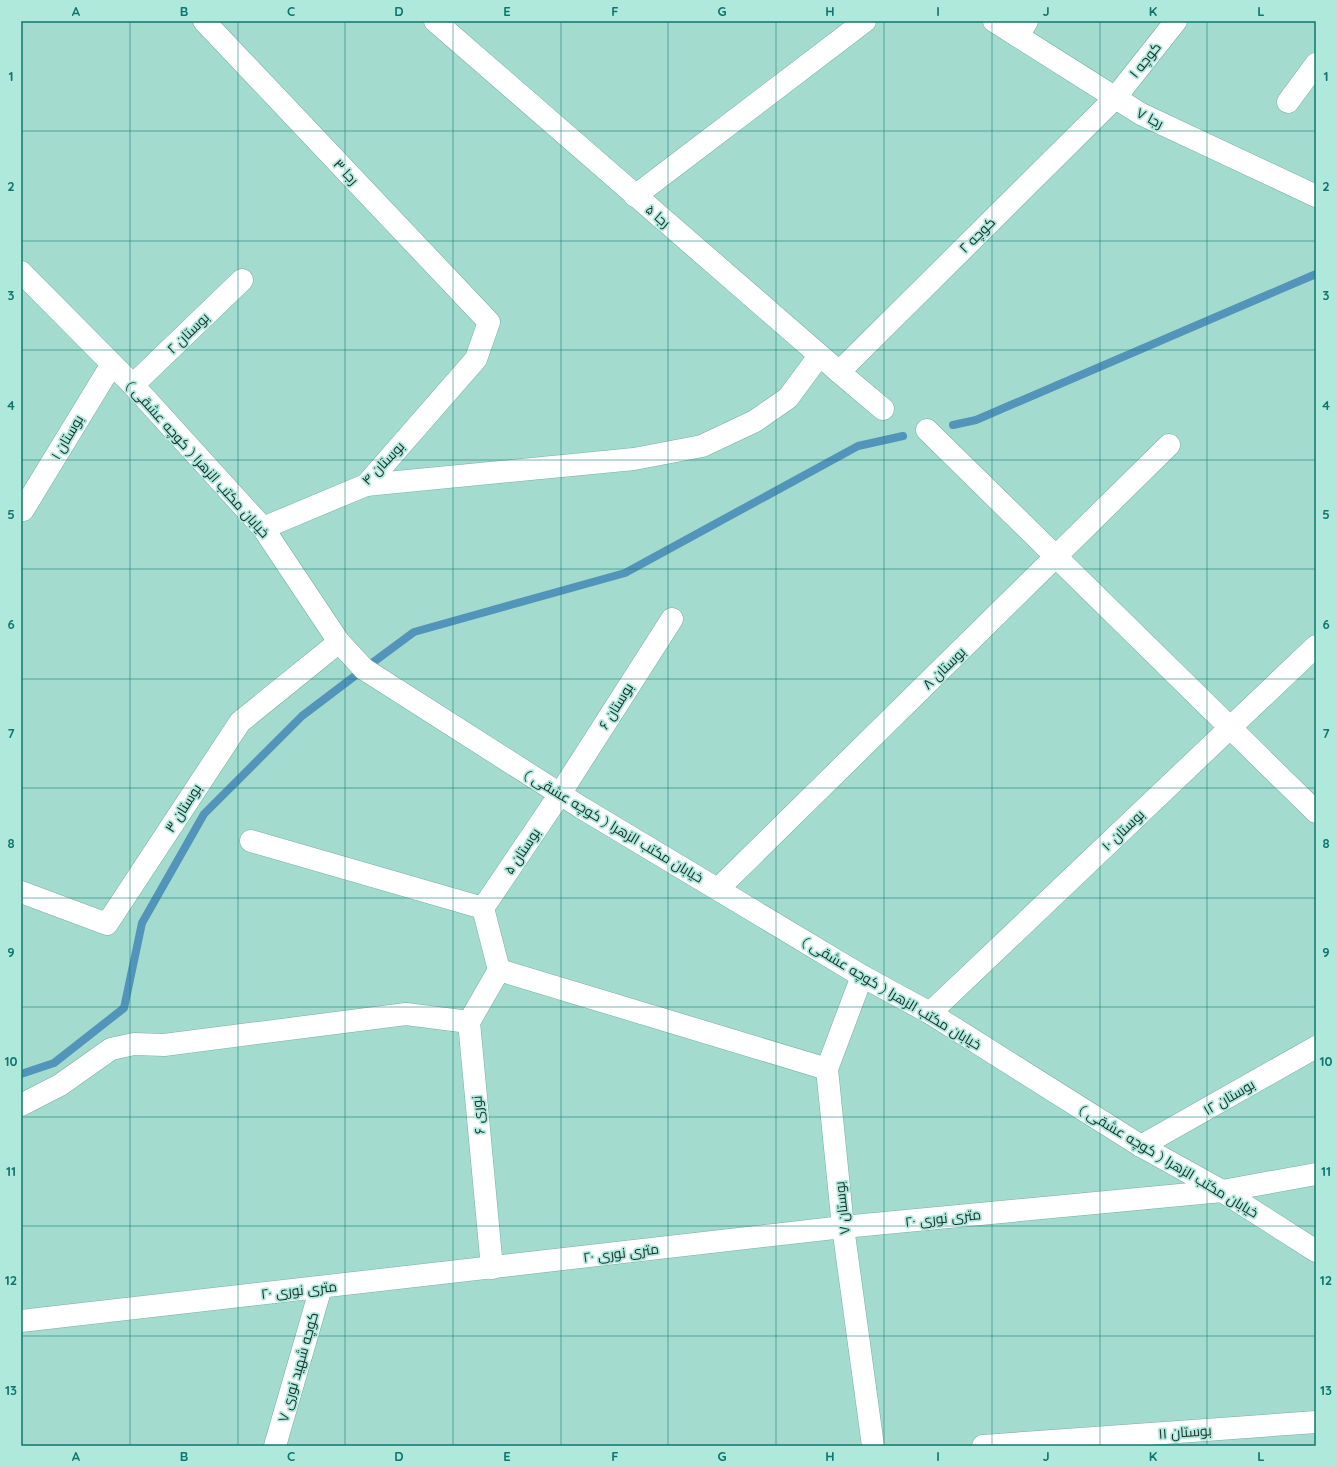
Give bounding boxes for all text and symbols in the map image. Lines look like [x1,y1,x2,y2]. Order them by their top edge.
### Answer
text: A [72,3,81,19]
text: B [180,3,188,19]
text: C [287,3,295,19]
text: D [394,3,404,19]
text: E [503,3,511,19]
text: F [611,3,619,19]
text: G [717,3,727,19]
text: H [825,3,835,19]
text: I [936,3,940,19]
text: J [1042,3,1050,19]
text: K [1149,3,1158,19]
text: L [1257,3,1265,19]
street label: کوچه ۱ [1125,38,1166,82]
text: 1 [8,68,14,84]
text: 1 [1323,68,1329,84]
street label: رجا ۷ [1133,104,1167,132]
street label: رجا ۳ [330,155,362,189]
text: 2 [7,178,15,194]
text: 2 [1322,178,1330,194]
street label: رجا ۵ [642,200,674,232]
street label: کوچه ۲ [955,213,1000,258]
text: 3 [8,287,15,303]
text: 3 [1323,287,1330,303]
street label: بوستان ۲ [163,308,213,358]
street label: خیابان مکتب الزهرا ( کوچه عشقی ) [122,377,273,542]
text: 4 [7,397,15,413]
text: 4 [1322,397,1330,413]
street label: بوستان ۱ [47,411,87,463]
street label: بوستان ۴ [358,437,408,489]
text: 5 [7,506,15,522]
text: 5 [1322,506,1330,522]
text: 6 [7,616,15,632]
text: 6 [1322,616,1330,632]
street label: بوستان ۸ [918,643,970,693]
street label: بوستان ۶ [595,679,637,733]
text: 7 [7,725,15,741]
text: 7 [1322,725,1330,741]
street label: خیابان مکتب الزهرا ( کوچه عشقی ) [521,765,707,888]
street label: بوستان ۳ [161,780,205,836]
street label: بوستان ۱۰ [1098,805,1148,855]
street label: بوستان ۵ [500,824,544,878]
text: 8 [7,835,15,851]
text: 8 [1322,835,1330,851]
street label: خیابان مکتب الزهرا ( کوچه عشقی ) [799,932,985,1055]
text: 9 [7,944,15,960]
text: 9 [1322,944,1330,960]
text: 10 [4,1053,18,1069]
text: 10 [1319,1053,1333,1069]
street label: بوستان ۱۲ [1200,1075,1258,1119]
street label: نوری ۶ [467,1095,489,1135]
street label: خیابان مکتب الزهرا ( کوچه عشقی ) [1076,1100,1262,1223]
text: 11 [6,1163,16,1179]
text: 11 [1321,1163,1331,1179]
street label: بوستان ۷ [830,1180,854,1236]
street label: ۲۰ متری نوری [904,1205,982,1231]
street label: ۲۰ متری نوری [582,1239,660,1267]
text: 12 [5,1272,17,1288]
text: 12 [1320,1272,1332,1288]
street label: ۲۰ متری نوری [260,1277,338,1303]
street label: کوچه شهید نوری ۷ [274,1310,323,1424]
text: 13 [5,1382,17,1398]
text: 13 [1320,1382,1332,1398]
street label: بوستان ۱۱ [1158,1421,1212,1443]
text: A [72,1448,81,1464]
text: B [180,1448,188,1464]
text: C [287,1448,295,1464]
text: D [394,1448,404,1464]
text: E [503,1448,511,1464]
text: F [611,1448,619,1464]
text: G [717,1448,727,1464]
text: H [825,1448,835,1464]
text: I [936,1448,940,1464]
text: J [1042,1448,1050,1464]
text: K [1149,1448,1158,1464]
text: L [1257,1448,1265,1464]

